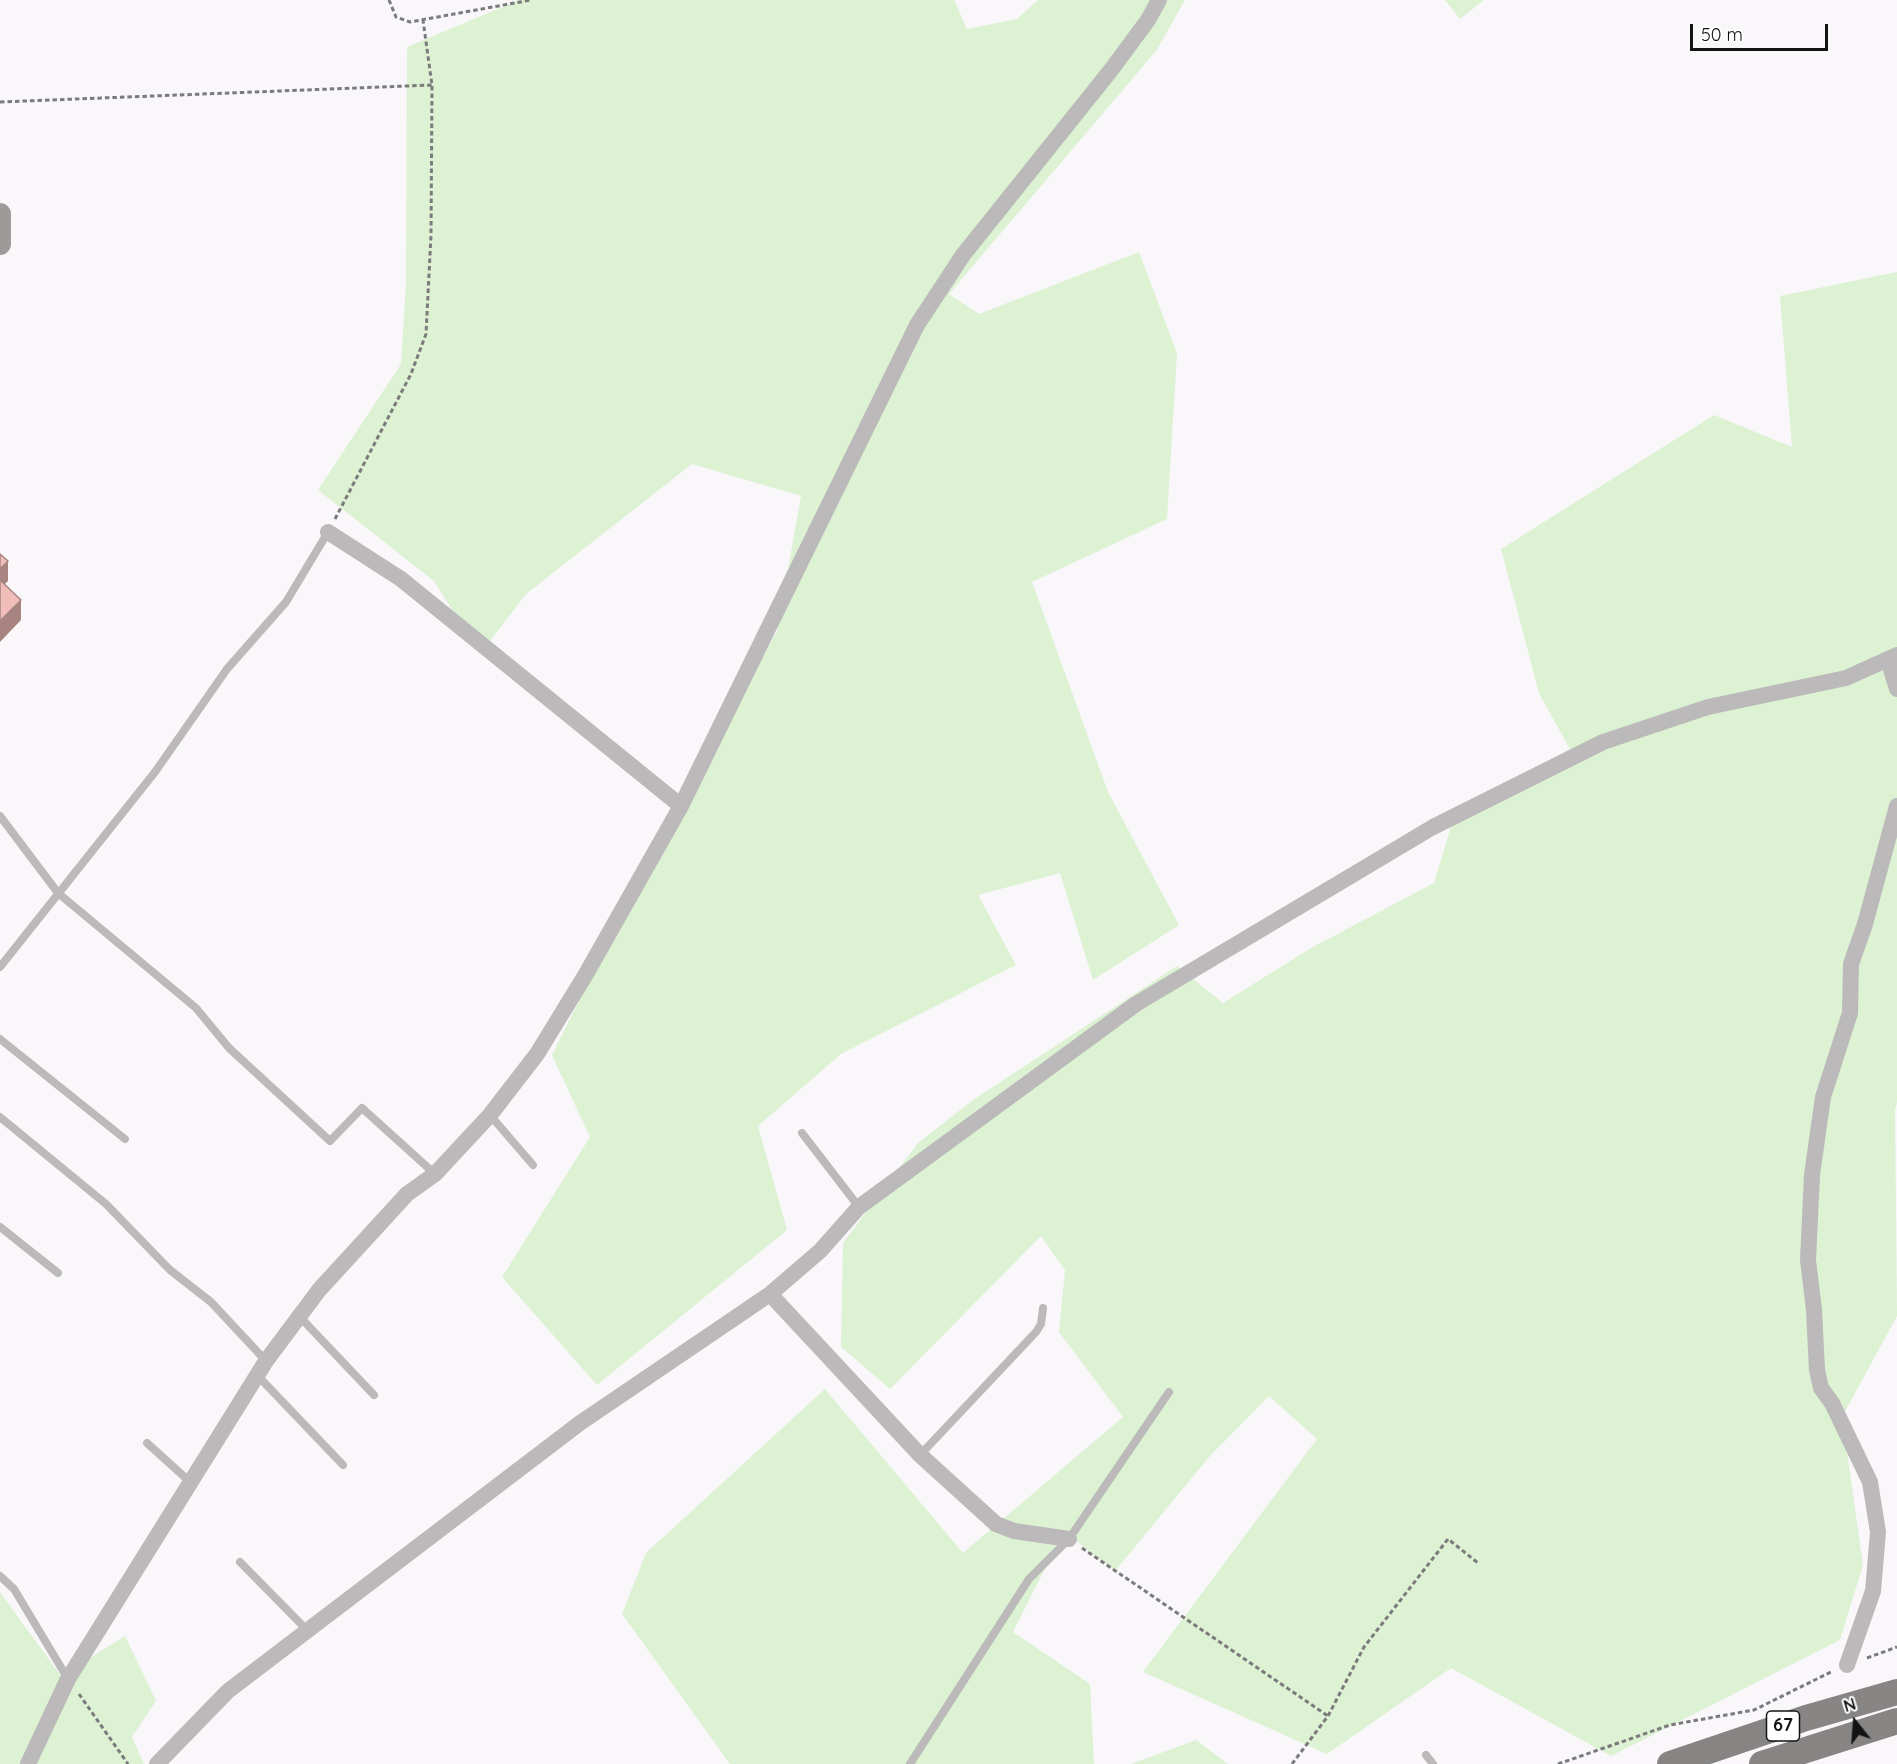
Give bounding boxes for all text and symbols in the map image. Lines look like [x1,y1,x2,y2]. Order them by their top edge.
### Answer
scale bar [1693,12,1831,50]
text: 50 m [1701,23,1743,46]
north arrow [1825,1692,1885,1752]
text: N [1841,1694,1858,1716]
road number: 67 [1766,1711,1800,1741]

